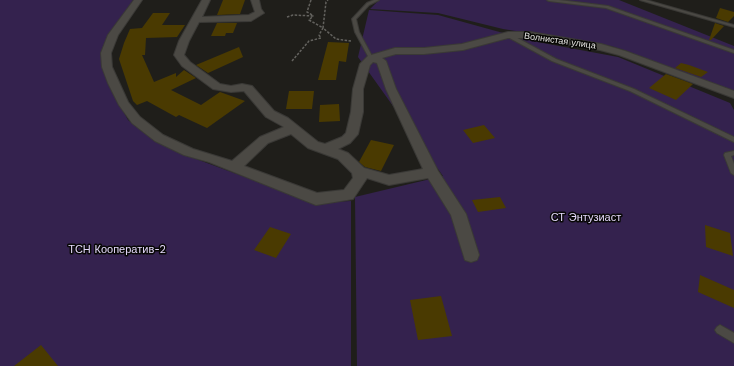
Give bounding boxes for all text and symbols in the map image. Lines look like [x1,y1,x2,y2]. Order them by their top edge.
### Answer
street label: Волнистая улица [523,31,597,51]
park label: СТ Энтузиаст [551,211,621,225]
park label: ТСН Кооператив-2 [68,243,166,257]

